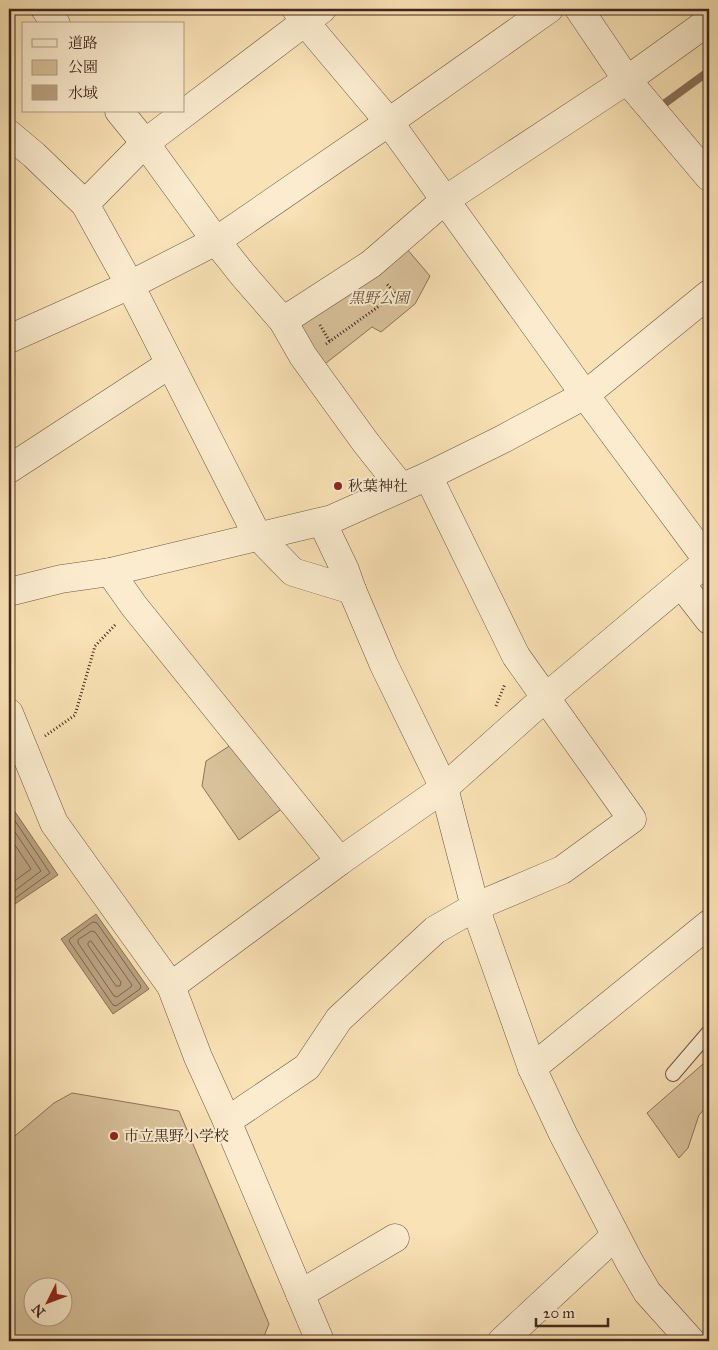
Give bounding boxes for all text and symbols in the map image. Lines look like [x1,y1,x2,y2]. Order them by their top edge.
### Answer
legend [22,22,185,112]
text: 道路 [68,34,98,52]
text: 公園 [68,58,98,76]
text: 水域 [68,84,98,102]
park label: 黒野公園 [349,289,412,307]
place label: 秋葉神社 [348,477,408,495]
marker: 秋葉神社 [332,480,344,492]
place label: 市立黒野小学校 [124,1127,229,1145]
marker: 市立黒野小学校 [108,1130,120,1142]
north arrow [22,1278,72,1328]
scale bar [536,1295,608,1327]
text: N [28,1300,49,1320]
text: 20 m [543,1304,575,1322]

